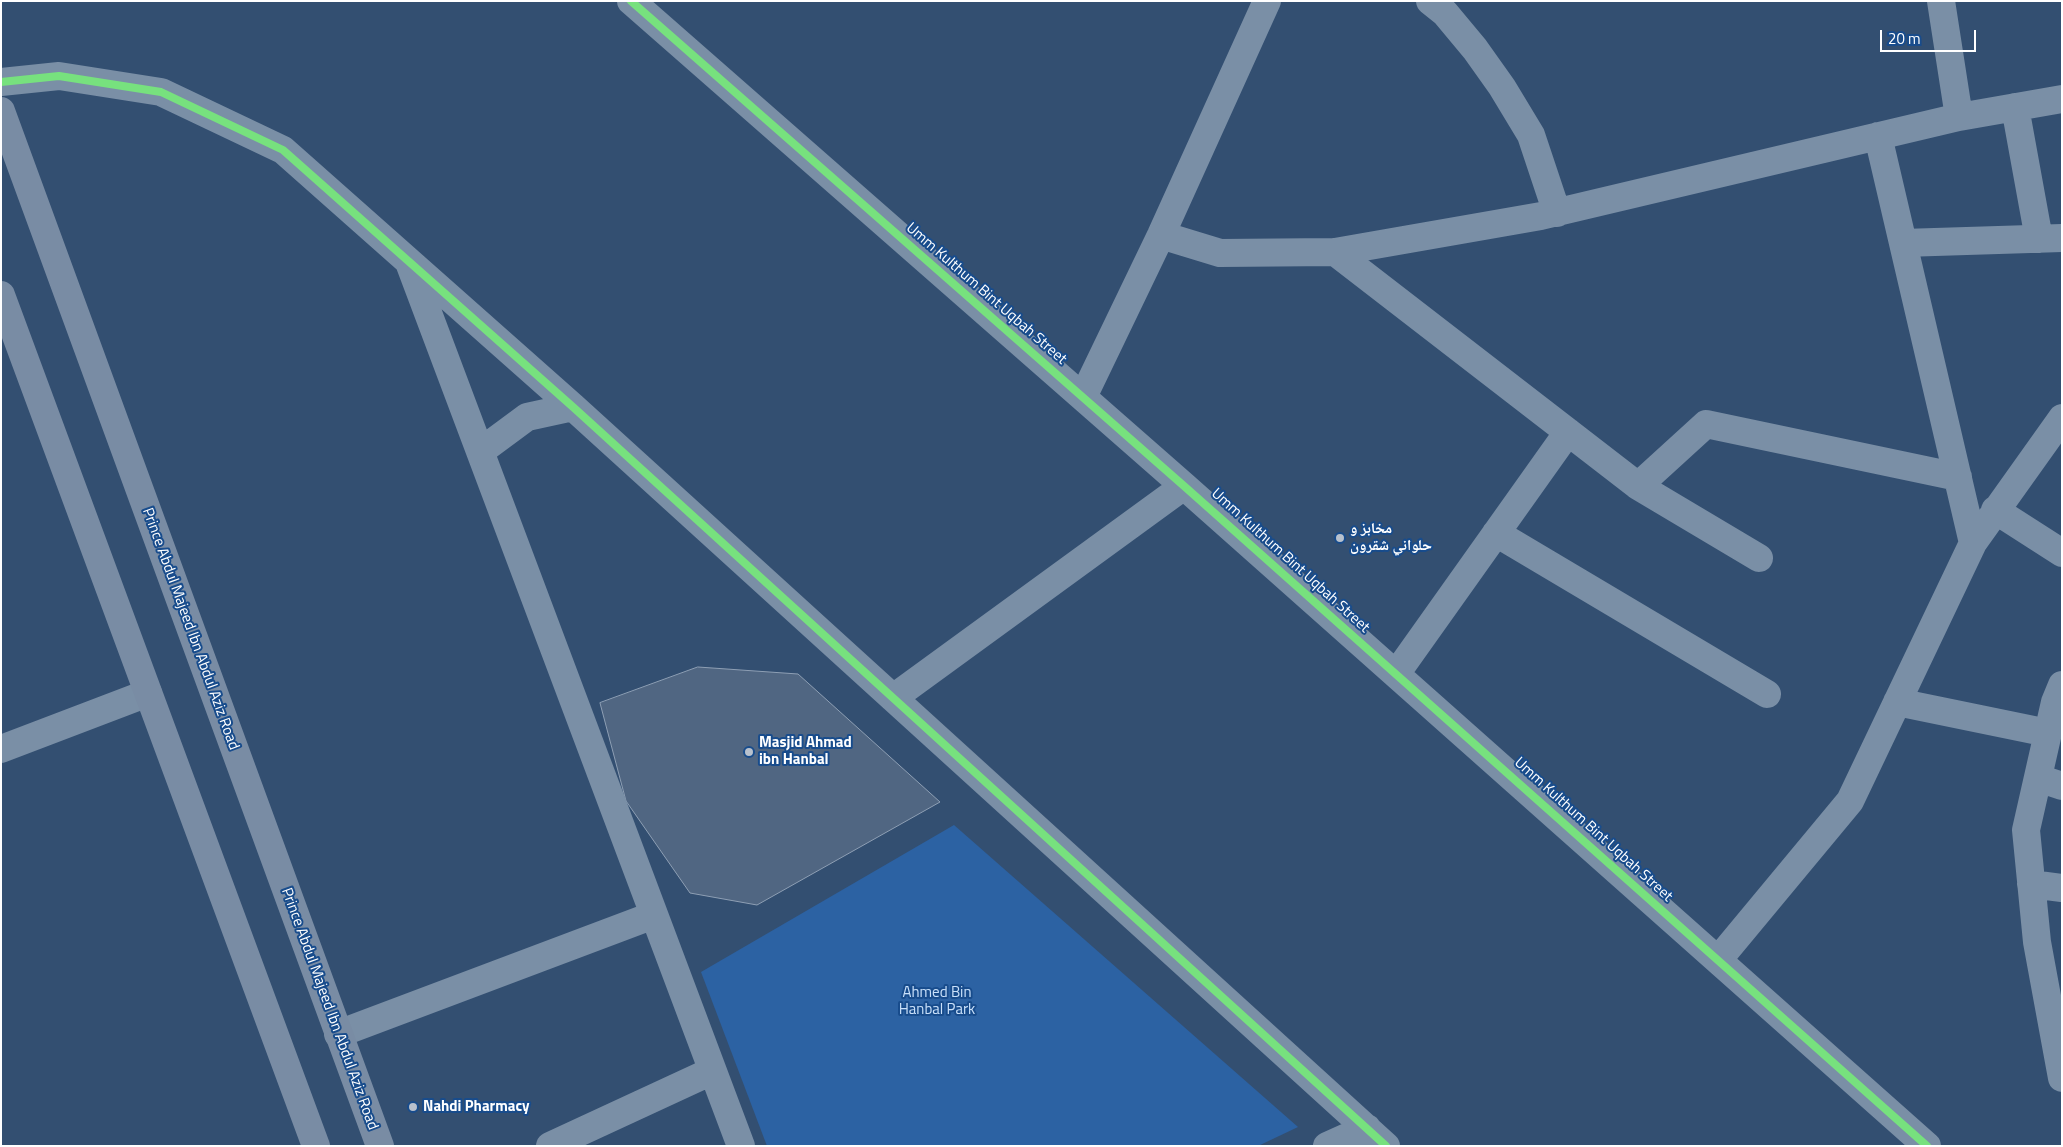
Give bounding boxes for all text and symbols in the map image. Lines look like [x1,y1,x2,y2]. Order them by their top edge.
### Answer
scale bar [1883,20,1979,52]
text: 20 m [1888,27,1921,50]
street label: Umm Kulthum Bint Uqbah Street [902,219,1070,369]
street label: Umm Kulthum Bint Uqbah Street [1207,485,1373,637]
street label: Prince Abdul Majeed Ibn Abdul Aziz Road [138,506,242,752]
place label: مخابز و حلواني شقرون [1350,520,1432,555]
marker: مخابز و حلواني شقرون [1334,532,1346,544]
place label: Masjid Ahmad ibn Hanbal [759,734,852,769]
marker: Masjid Ahmad ibn Hanbal [743,746,755,758]
street label: Umm Kulthum Bint Uqbah Street [1510,754,1676,906]
street label: Prince Abdul Majeed Ibn Abdul Aziz Road [277,886,381,1132]
park label: Ahmed Bin Hanbal Park [899,984,975,1019]
place label: Nahdi Pharmacy [423,1098,530,1116]
marker: Nahdi Pharmacy [407,1101,419,1113]

